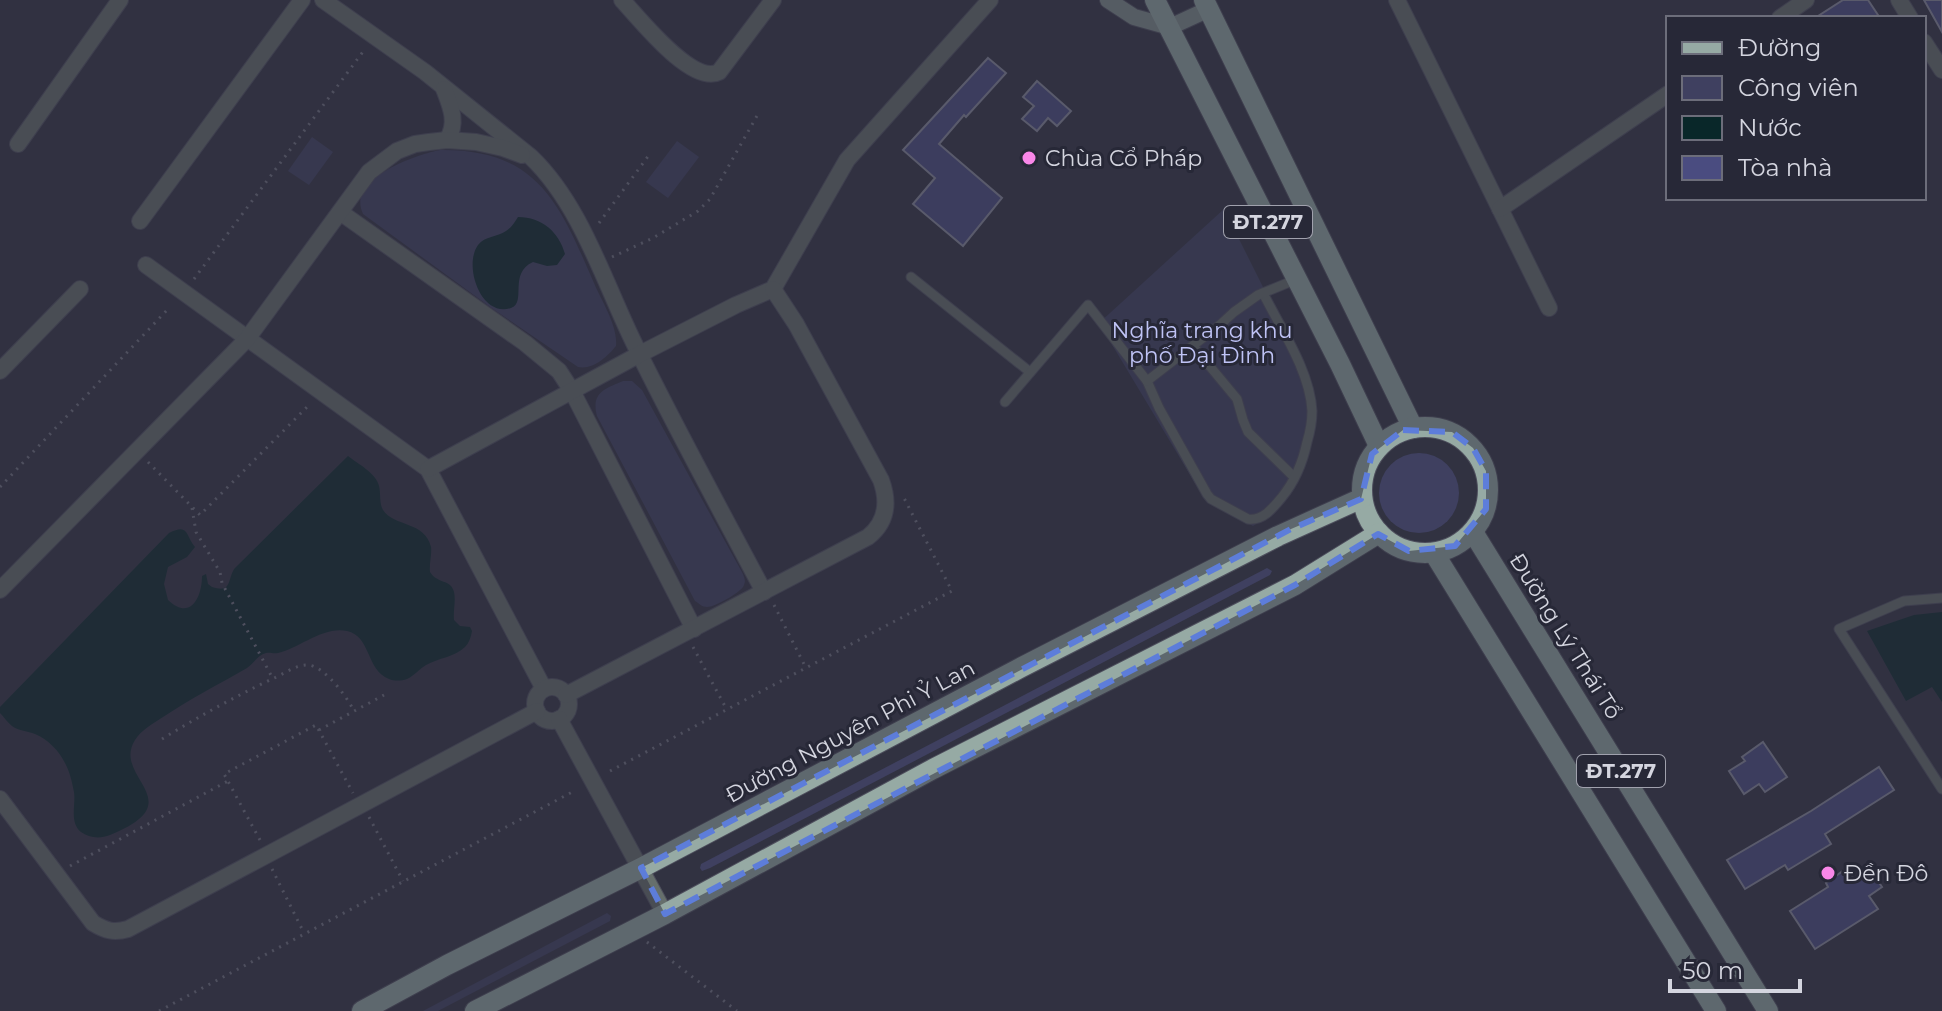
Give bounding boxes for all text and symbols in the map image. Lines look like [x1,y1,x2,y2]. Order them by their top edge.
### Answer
legend [1666,16,1926,200]
text: Đường [1738,33,1821,62]
text: Công viên [1738,73,1859,102]
text: Nước [1738,113,1802,142]
place label: Chùa Cổ Pháp [1045,145,1202,172]
marker: Chùa Cổ Pháp [1020,149,1038,167]
text: Tòa nhà [1738,153,1832,182]
road number: ĐT.277 [1224,206,1312,238]
park label: Nghĩa trang khu phố Đại Đình [1112,317,1292,369]
street label: Đường Lý Thái Tổ [1504,548,1627,724]
street label: Đường Nguyên Phi Ỷ Lan [721,654,979,809]
road number: ĐT.277 [1577,755,1665,787]
place label: Đền Đô [1844,860,1928,887]
marker: Đền Đô [1819,864,1837,882]
scale bar [1670,943,1800,993]
text: 50 m [1682,956,1743,985]

